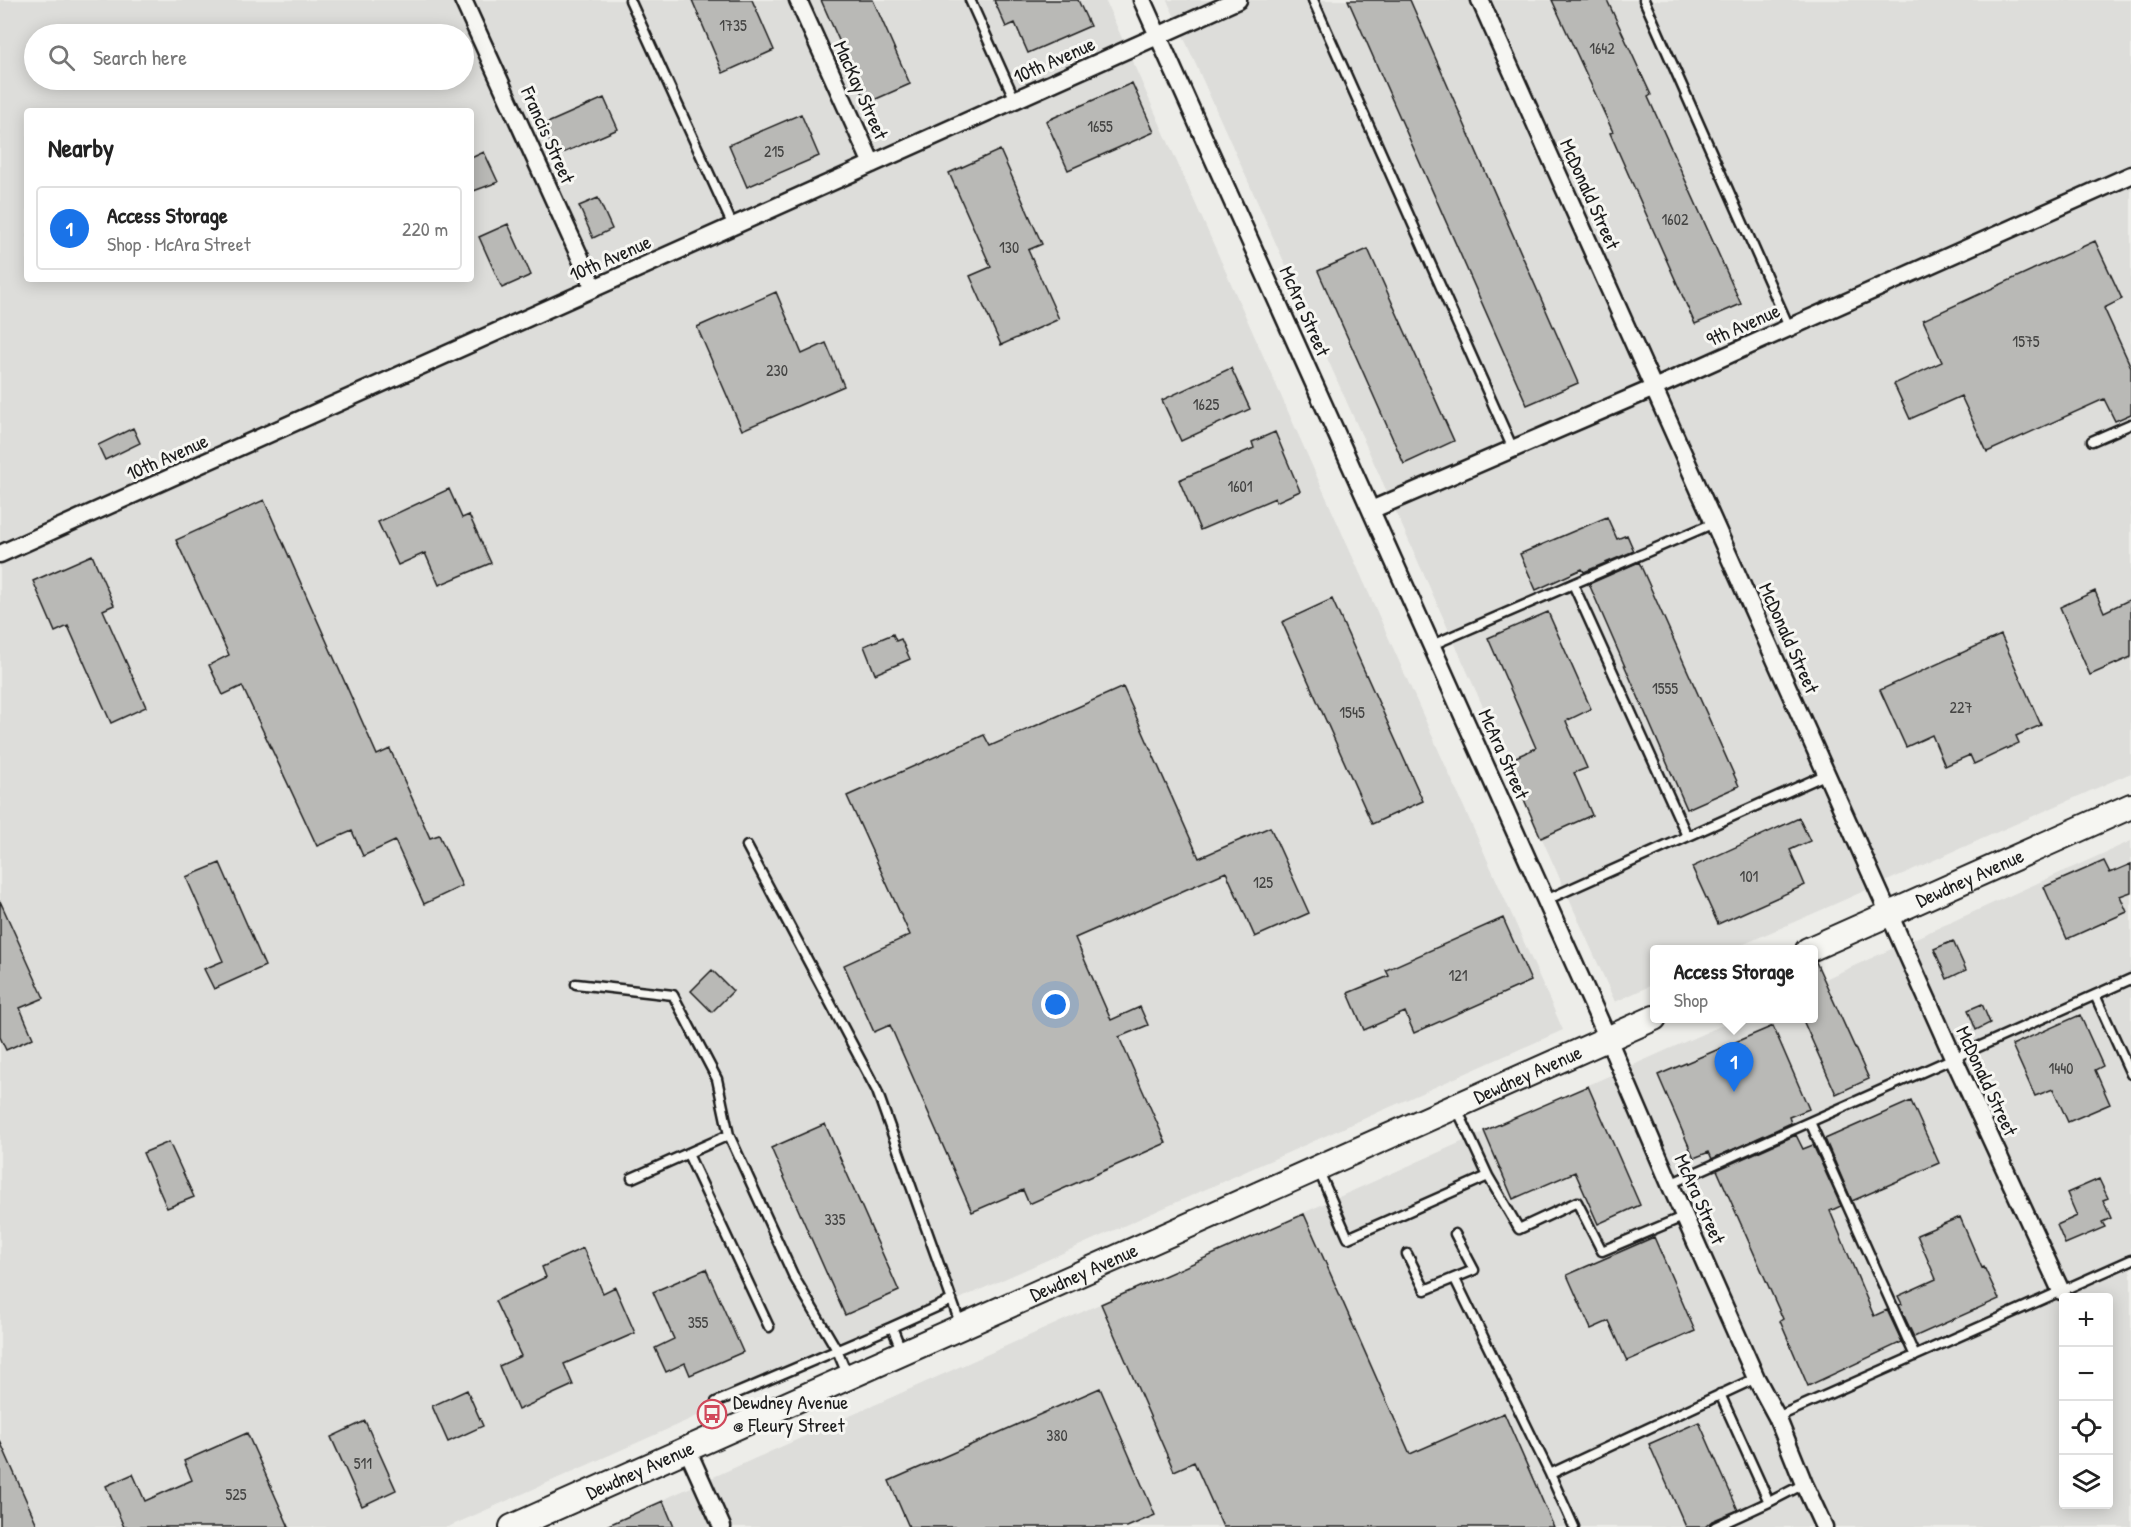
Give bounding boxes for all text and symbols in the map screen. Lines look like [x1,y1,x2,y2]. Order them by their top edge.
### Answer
house number: 1735 [719,14,747,36]
search box [24,24,474,90]
street label: 10th Avenue [1009,30,1099,90]
street label: MacKay Street [828,36,896,144]
house number: 1642 [1589,37,1615,59]
icon: search [45,41,78,74]
text: Search here [93,42,187,72]
street label: Francis Street [515,81,582,188]
house number: 1655 [1087,115,1113,137]
text: Nearby [48,130,114,165]
street label: McDonald Street [1554,134,1627,254]
house number: 215 [764,140,784,162]
text: Access Storage [107,200,228,230]
house number: 1602 [1662,208,1689,230]
text: 1 [66,215,73,242]
text: 220 m [402,215,448,242]
street label: 10th Avenue [565,228,655,288]
text: Shop · McAra Street [107,230,251,257]
house number: 130 [999,236,1019,258]
street label: McAra Street [1274,261,1338,361]
street label: 9th Avenue [1702,296,1784,353]
house number: 1575 [2012,330,2040,352]
house number: 230 [766,359,788,381]
house number: 1625 [1193,393,1219,415]
street label: 10th Avenue [122,427,212,487]
house number: 1601 [1227,475,1253,497]
street label: McDonald Street [1753,578,1826,698]
house number: 1555 [1652,677,1678,699]
house number: 227 [1950,696,1973,718]
house number: 1545 [1339,701,1365,723]
street label: McAra Street [1473,704,1537,804]
street label: Dewdney Avenue [1911,842,2028,913]
house number: 101 [1740,865,1759,887]
house number: 125 [1253,871,1273,893]
popup [1650,945,1818,1023]
text: Access Storage [1674,956,1794,986]
house number: 121 [1448,964,1468,986]
text: Shop [1674,986,1708,1013]
your location [1041,990,1070,1019]
street label: McDonald Street [1950,1021,2025,1141]
street label: Dewdney Avenue [1469,1038,1586,1110]
pin: 1 [1714,1042,1754,1092]
house number: 1440 [2049,1057,2073,1079]
street label: McAra Street [1669,1149,1733,1249]
house number: 335 [824,1208,846,1230]
street label: Dewdney Avenue [1025,1236,1142,1308]
map controls [2059,1293,2113,1509]
button: + [2059,1293,2113,1347]
house number: 355 [688,1311,709,1333]
button: − [2059,1347,2113,1401]
place label: Dewdney Avenue @ Fleury Street [733,1388,848,1438]
bus stop icon: Dewdney Avenue @ Fleury Street [696,1398,728,1430]
button: locate [2059,1401,2113,1455]
house number: 380 [1046,1424,1068,1446]
street label: Dewdney Avenue [581,1434,698,1505]
house number: 511 [354,1452,372,1474]
button: layers [2059,1455,2113,1509]
house number: 525 [225,1483,247,1505]

